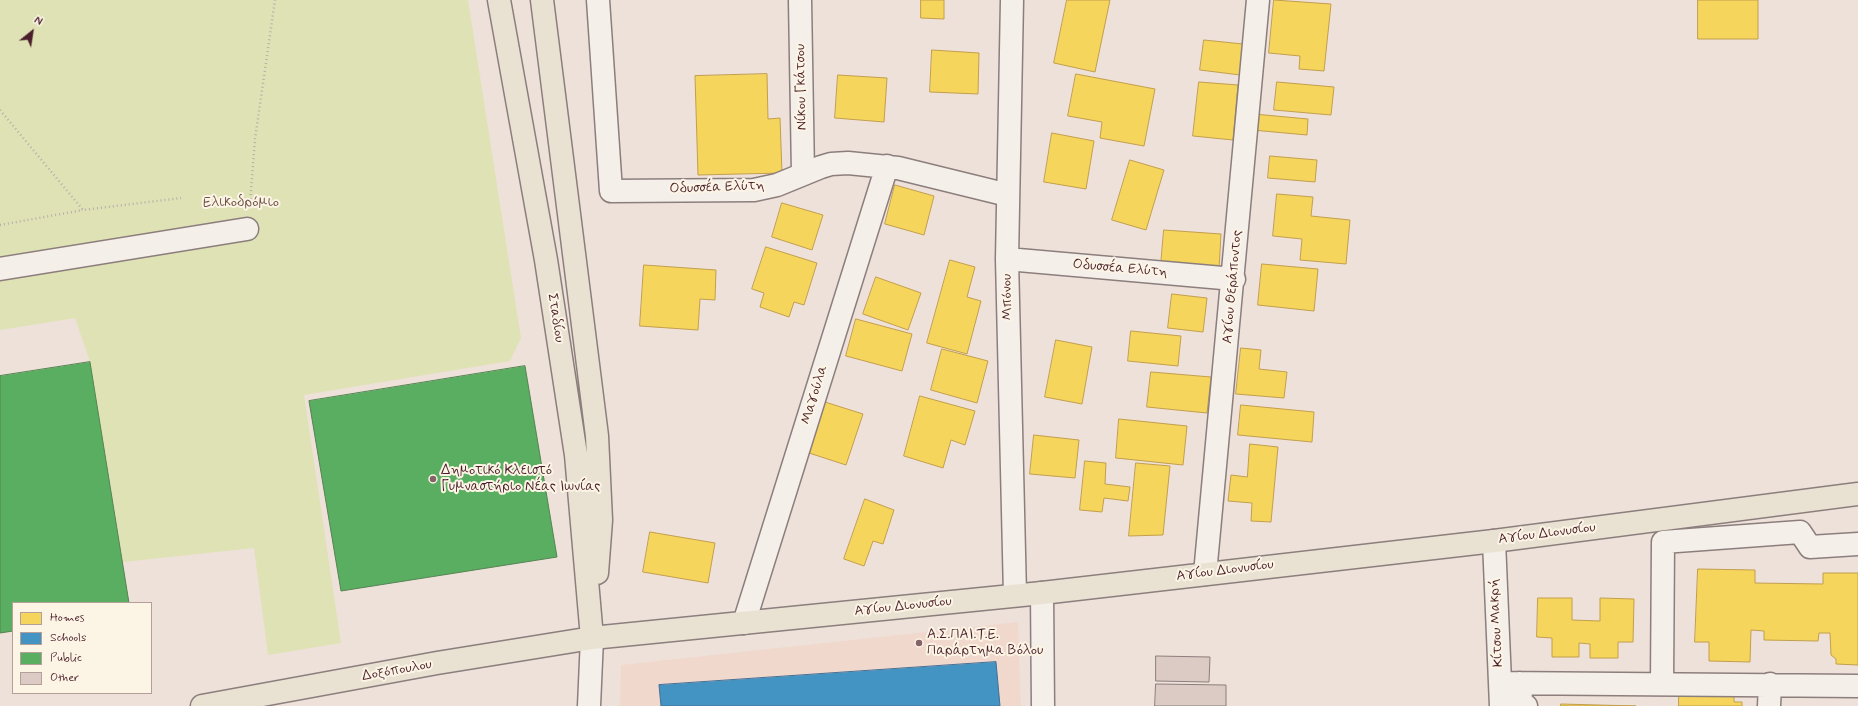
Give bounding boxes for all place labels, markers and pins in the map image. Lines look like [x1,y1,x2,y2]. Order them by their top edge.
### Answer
place label: Δημοτικό Κλειστό Γυμναστήριο Νέας Ιωνίας [441,463,600,496]
marker: Δημοτικό Κλειστό Γυμναστήριο Νέας Ιωνίας [428,474,438,484]
place label: Α.Σ.ΠΑΙ.Τ.Ε. Παράρτημα Βόλου [927,627,1043,660]
marker: Α.Σ.ΠΑΙ.Τ.Ε. Παράρτημα Βόλου [914,638,924,648]

